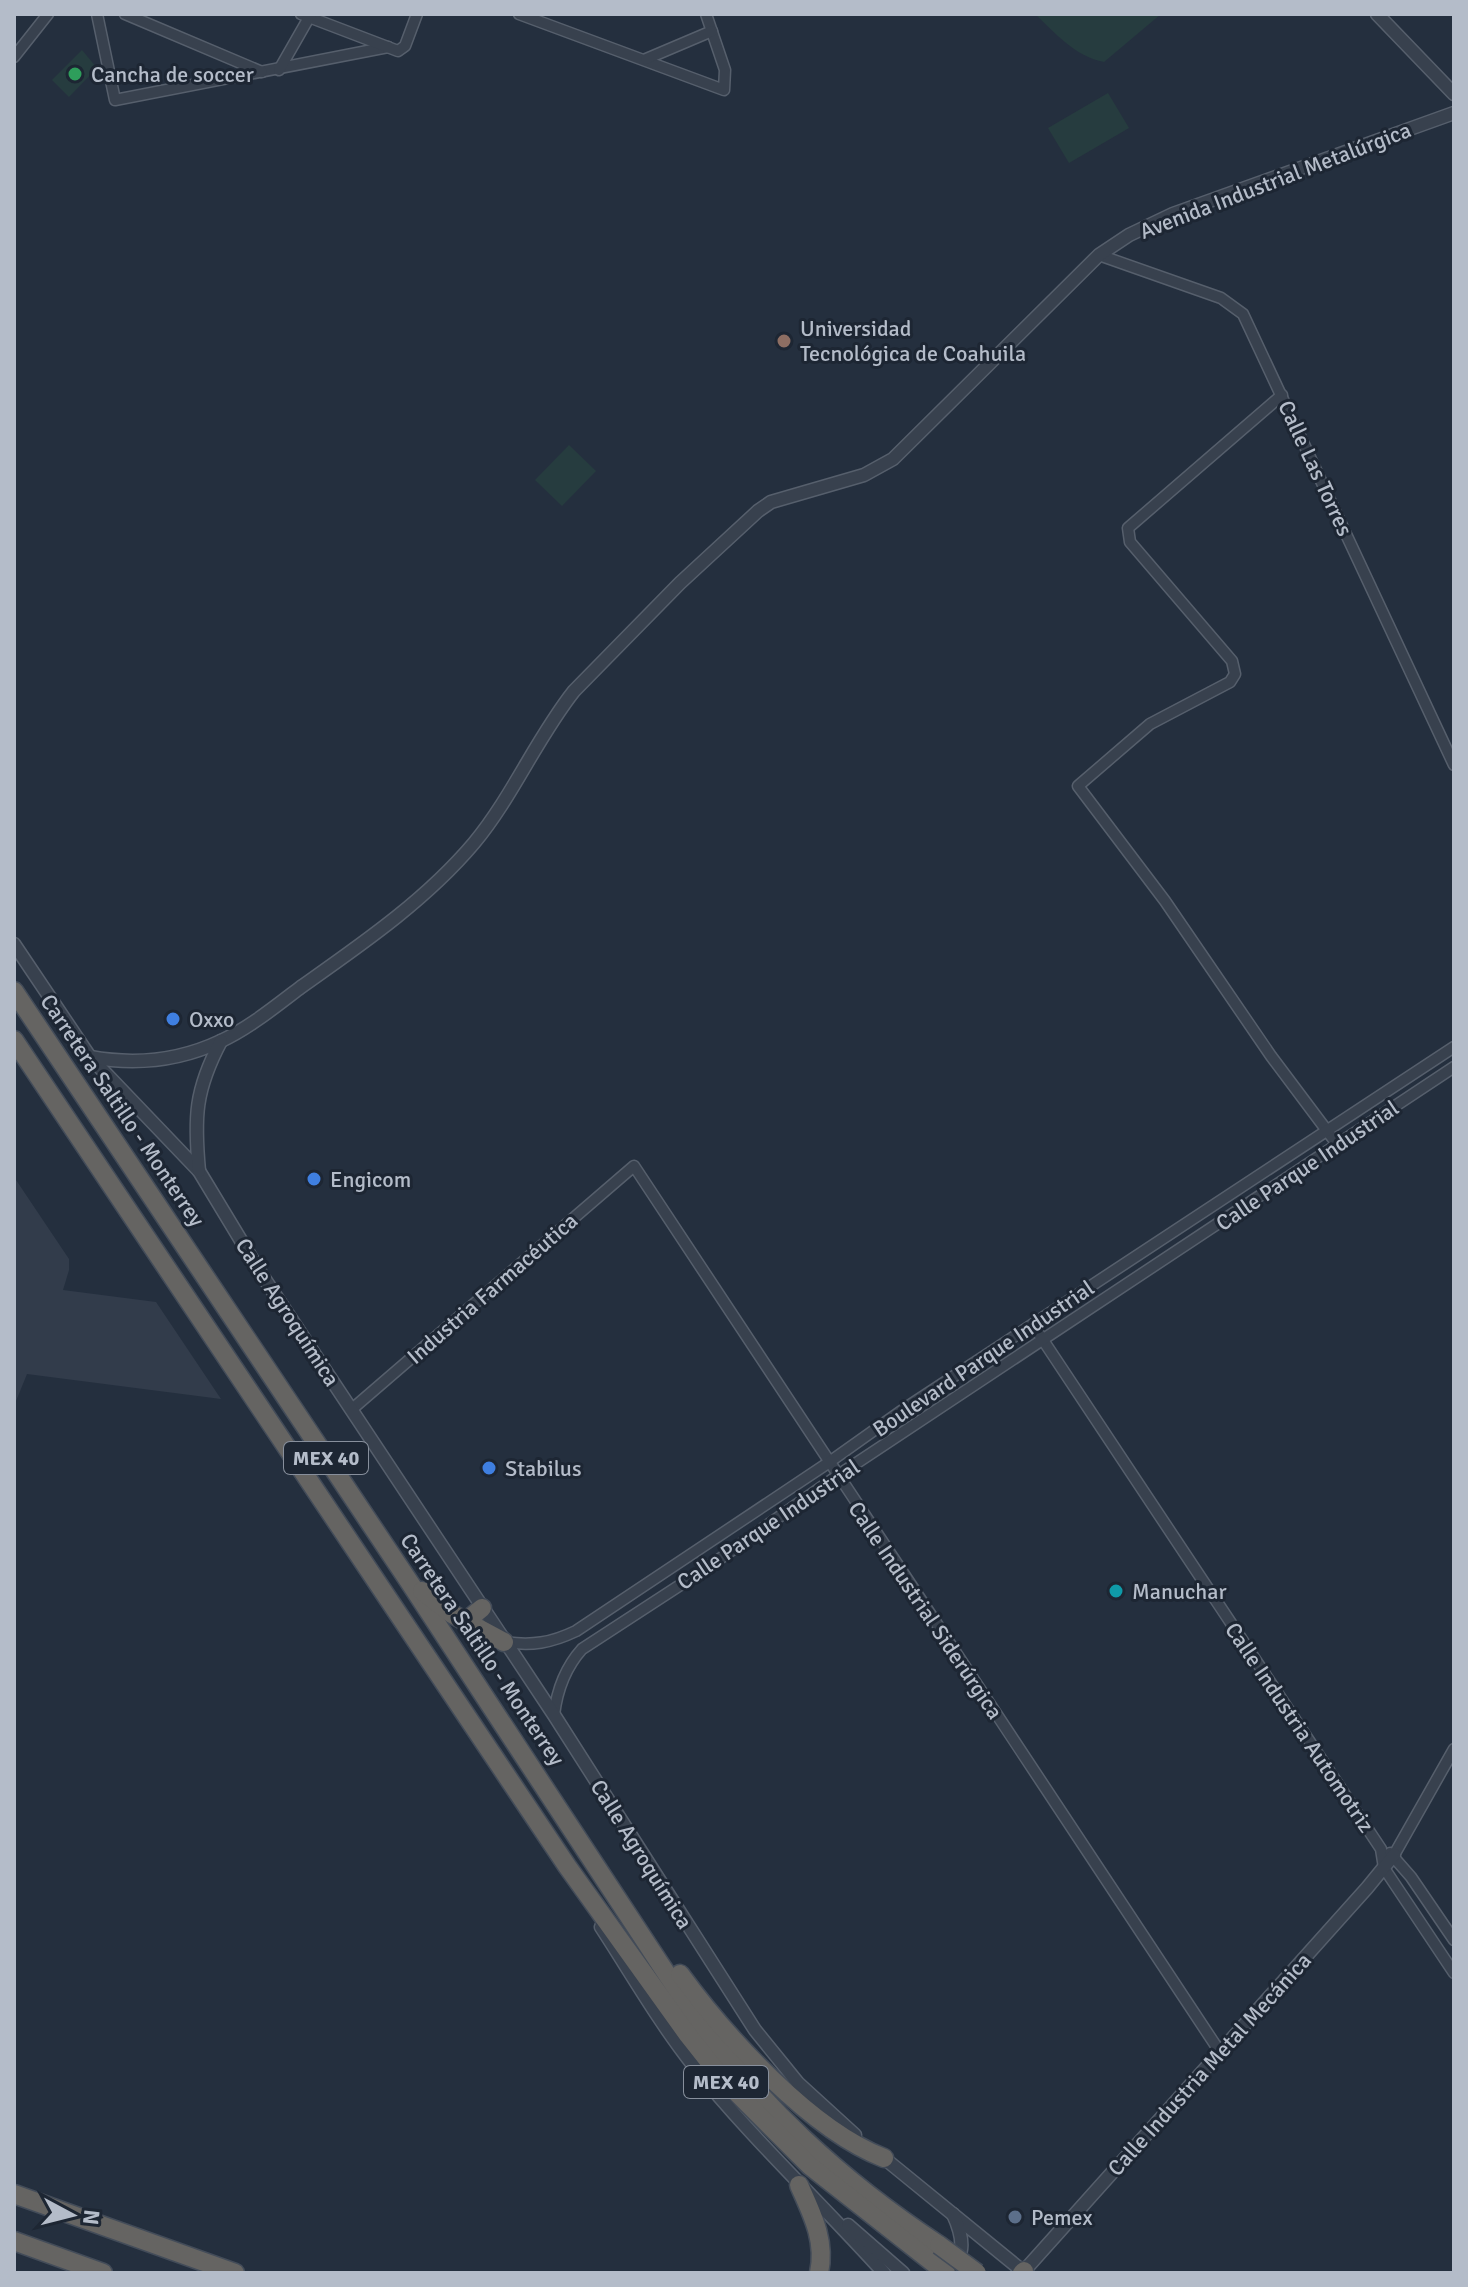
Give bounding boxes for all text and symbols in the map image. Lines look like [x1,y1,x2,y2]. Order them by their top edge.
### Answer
place label: Cancha de soccer [91,61,254,88]
marker: Cancha de soccer [66,65,84,83]
street label: Avenida Industrial Metalúrgica [1136,116,1415,245]
place label: Universidad Tecnológica de Coahuila [800,315,1026,367]
marker: Universidad Tecnológica de Coahuila [775,332,793,350]
street label: Calle Las Torres [1272,396,1359,540]
street label: Carretera Saltillo - Monterrey [35,989,211,1232]
place label: Oxxo [189,1006,235,1033]
marker: Oxxo [164,1010,182,1028]
street label: Calle Parque Industrial [1211,1094,1404,1237]
place label: Engicom [330,1166,411,1193]
marker: Engicom [305,1170,323,1188]
street label: Industria Farmacéutica [402,1207,583,1370]
street label: Calle Agroquímica [230,1233,346,1391]
street label: Boulevard Parque Industrial [867,1274,1099,1443]
road number: MEX 40 [284,1442,368,1474]
street label: Calle Parque Industrial [672,1453,865,1596]
place label: Stabilus [505,1455,582,1482]
marker: Stabilus [480,1459,498,1477]
street label: Calle Industrial Siderúrgica [843,1496,1009,1724]
street label: Carretera Saltillo - Monterrey [395,1528,571,1771]
place label: Manuchar [1132,1578,1227,1605]
marker: Manuchar [1107,1582,1125,1600]
street label: Calle Industria Automotriz [1219,1617,1380,1838]
street label: Calle Agroquímica [585,1775,698,1934]
street label: Calle Industria Metal Mecánica [1102,1947,1317,2182]
road number: MEX 40 [684,2066,768,2098]
north arrow [32,2175,112,2255]
place label: Pemex [1031,2204,1093,2231]
text: N [77,2208,106,2227]
marker: Pemex [1006,2208,1024,2226]

